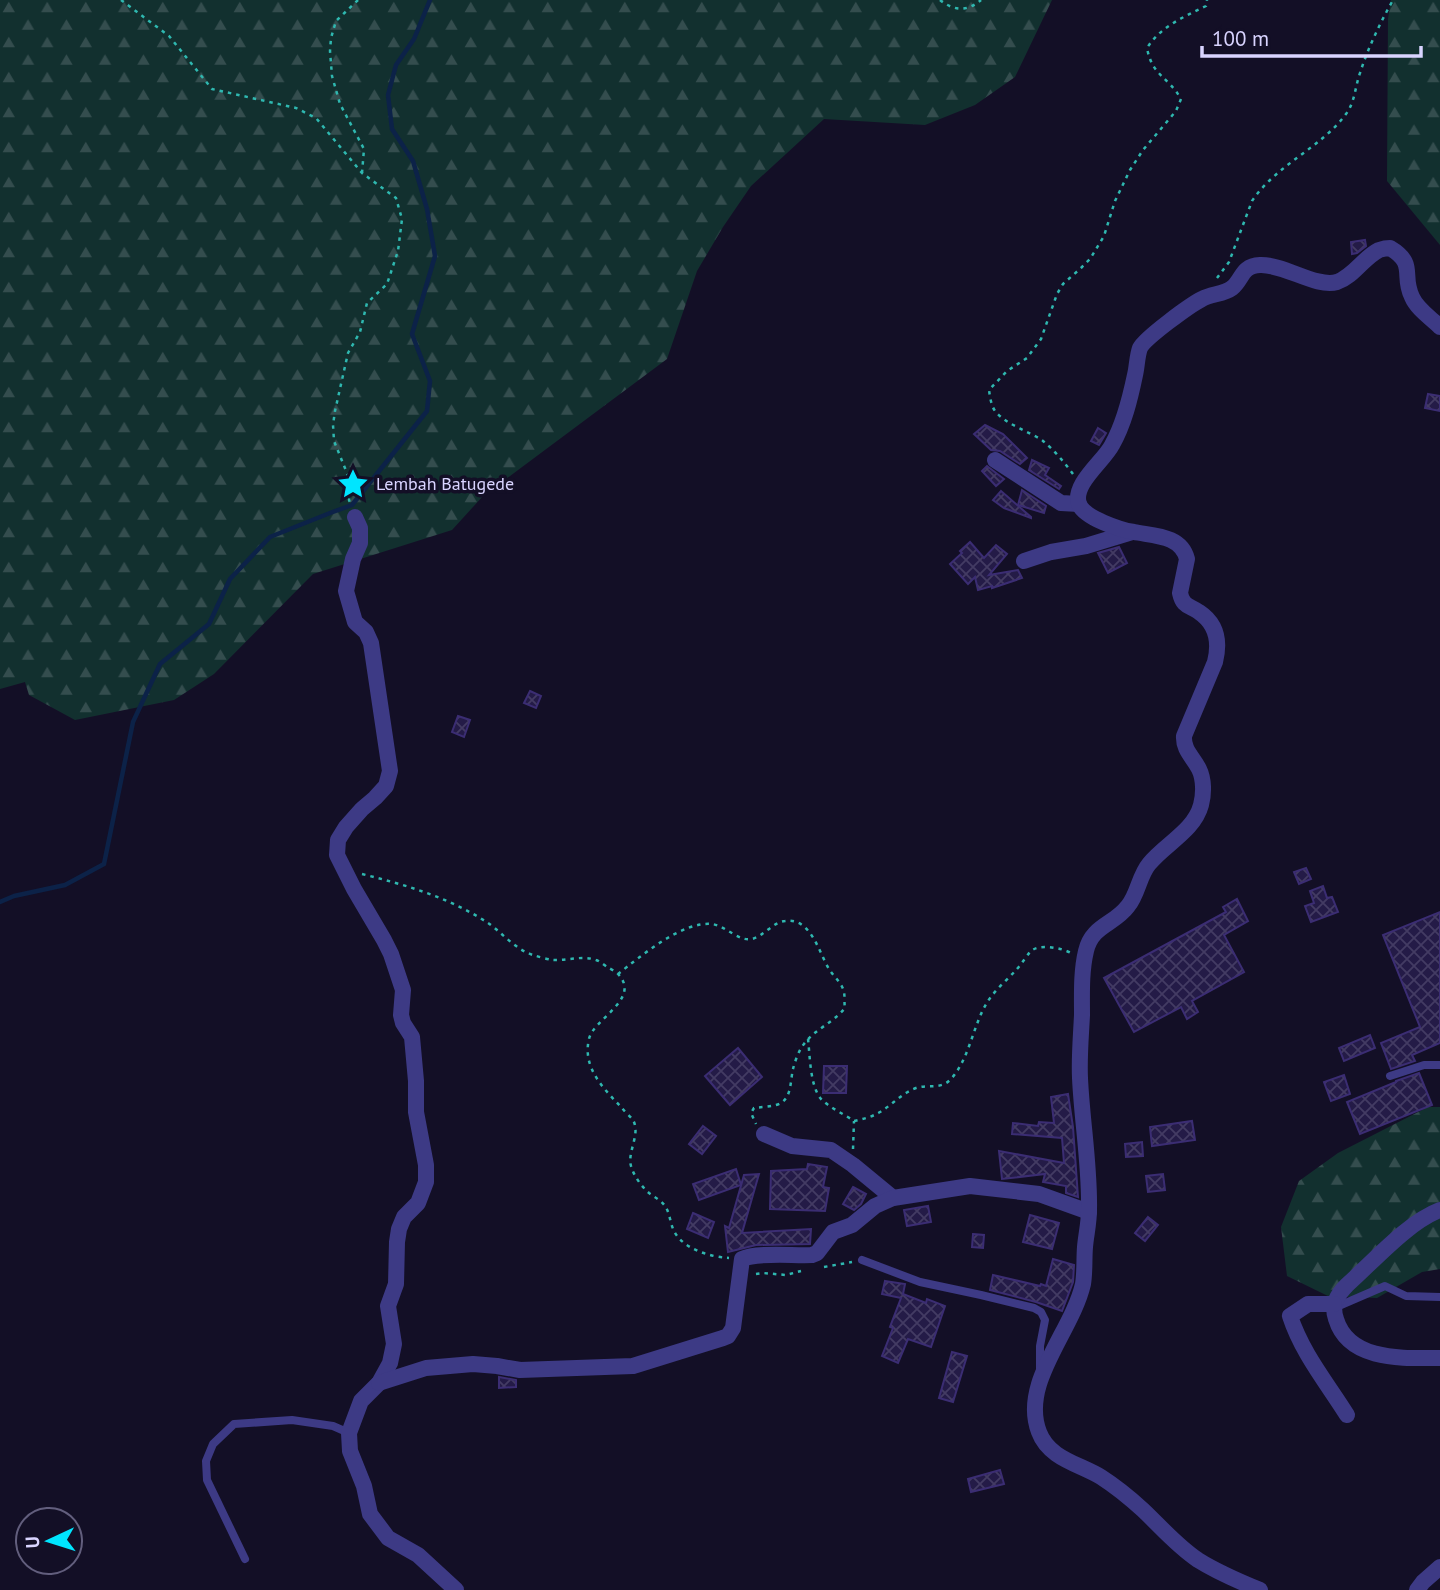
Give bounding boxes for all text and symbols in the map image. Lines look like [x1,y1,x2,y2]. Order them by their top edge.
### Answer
scale bar [1202,14,1421,58]
text: 100 m [1212,25,1269,52]
place icon: Lembah Batugede [336,467,370,501]
place label: Lembah Batugede [376,472,514,495]
north arrow [14,1506,84,1576]
text: U [20,1535,44,1549]

